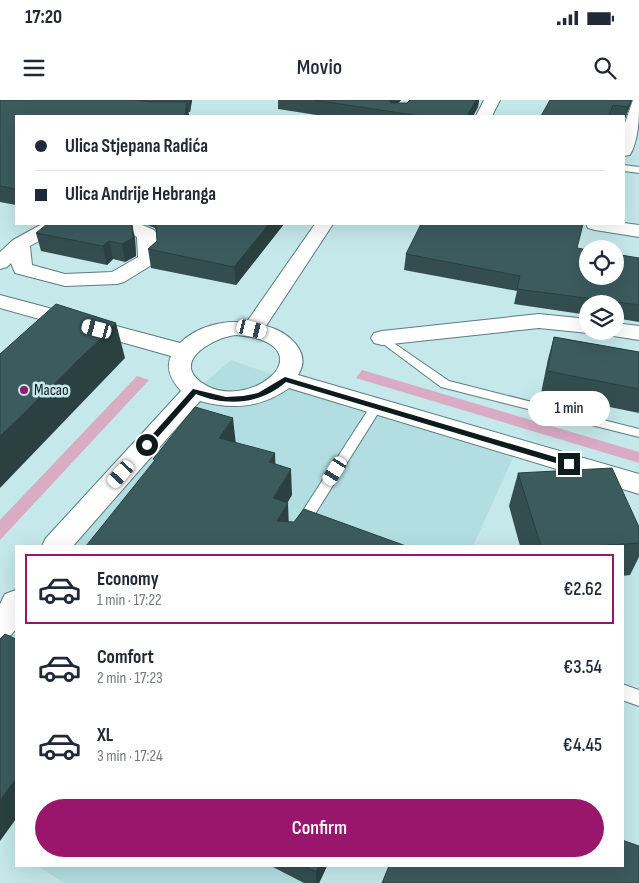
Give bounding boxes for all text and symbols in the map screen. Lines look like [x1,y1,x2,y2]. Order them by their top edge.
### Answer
text: 17:20 [25,6,62,29]
icon: menu [20,54,48,82]
text: Movio [297,54,342,81]
icon: search [591,54,619,82]
text: Ulica Stjepana Radića [65,135,208,158]
text: Ulica Andrije Hebranga [65,183,216,206]
map controls [579,240,624,340]
button: locate [579,240,624,285]
button: layers [579,295,624,340]
car [80,318,113,340]
car [235,318,268,340]
place label: Macao [34,381,69,400]
marker: Macao [18,384,30,396]
callout: 1 min [528,392,610,426]
text: 1 min [554,399,584,418]
route start [136,434,158,456]
route end [558,453,580,475]
car [320,454,349,488]
car [105,458,136,490]
icon: car [37,567,82,612]
text: Economy [97,568,159,591]
text: €2.62 [563,578,602,601]
text: 1 min · 17:22 [97,591,162,610]
icon: car [37,645,82,690]
text: Comfort [97,646,154,669]
text: €3.54 [563,656,602,679]
text: 2 min · 17:23 [97,669,163,688]
icon: car [37,723,82,768]
text: XL [97,724,113,747]
text: €4.45 [563,734,602,757]
text: 3 min · 17:24 [97,747,163,766]
button: Confirm [35,799,604,857]

